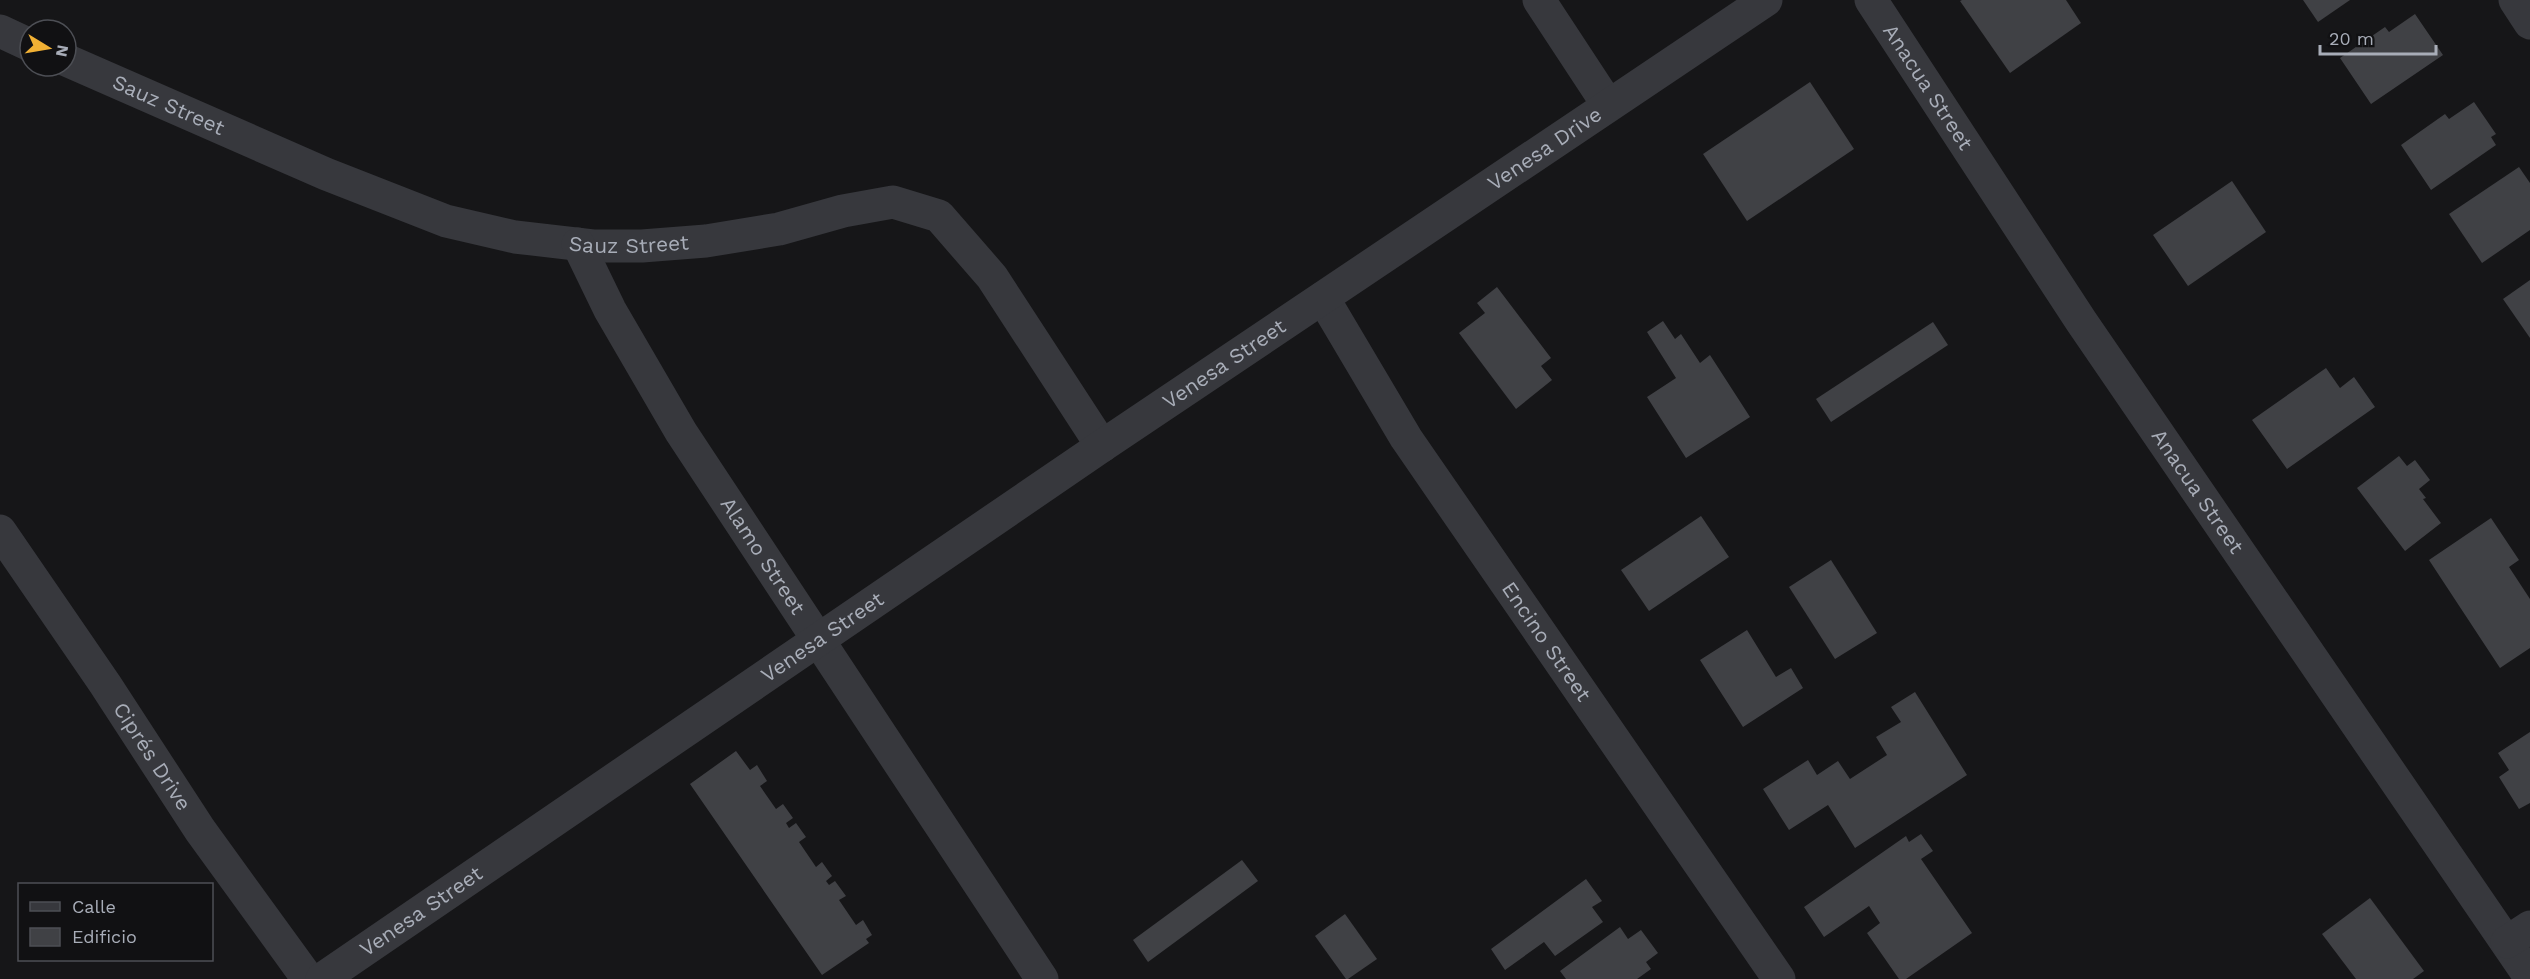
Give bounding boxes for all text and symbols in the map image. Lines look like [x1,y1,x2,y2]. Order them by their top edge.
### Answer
north arrow [18,18,78,78]
scale bar [2320,18,2436,56]
street label: Anacua Street [1878,19,1979,155]
text: 20 m [2329,28,2374,49]
text: N [52,43,73,58]
street label: Sauz Street [109,69,229,140]
street label: Venesa Drive [1483,101,1606,195]
street label: Sauz Street [568,229,690,258]
street label: Venesa Street [1158,313,1290,414]
street label: Anacua Street [2147,424,2249,558]
street label: Alamo Street [716,492,811,619]
street label: Encino Street [1497,577,1597,706]
street label: Venesa Street [756,586,888,687]
street label: Ciprés Drive [108,697,197,815]
street label: Venesa Street [355,860,487,961]
legend [18,883,213,961]
text: Calle [72,896,116,917]
text: Edificio [72,926,137,947]

